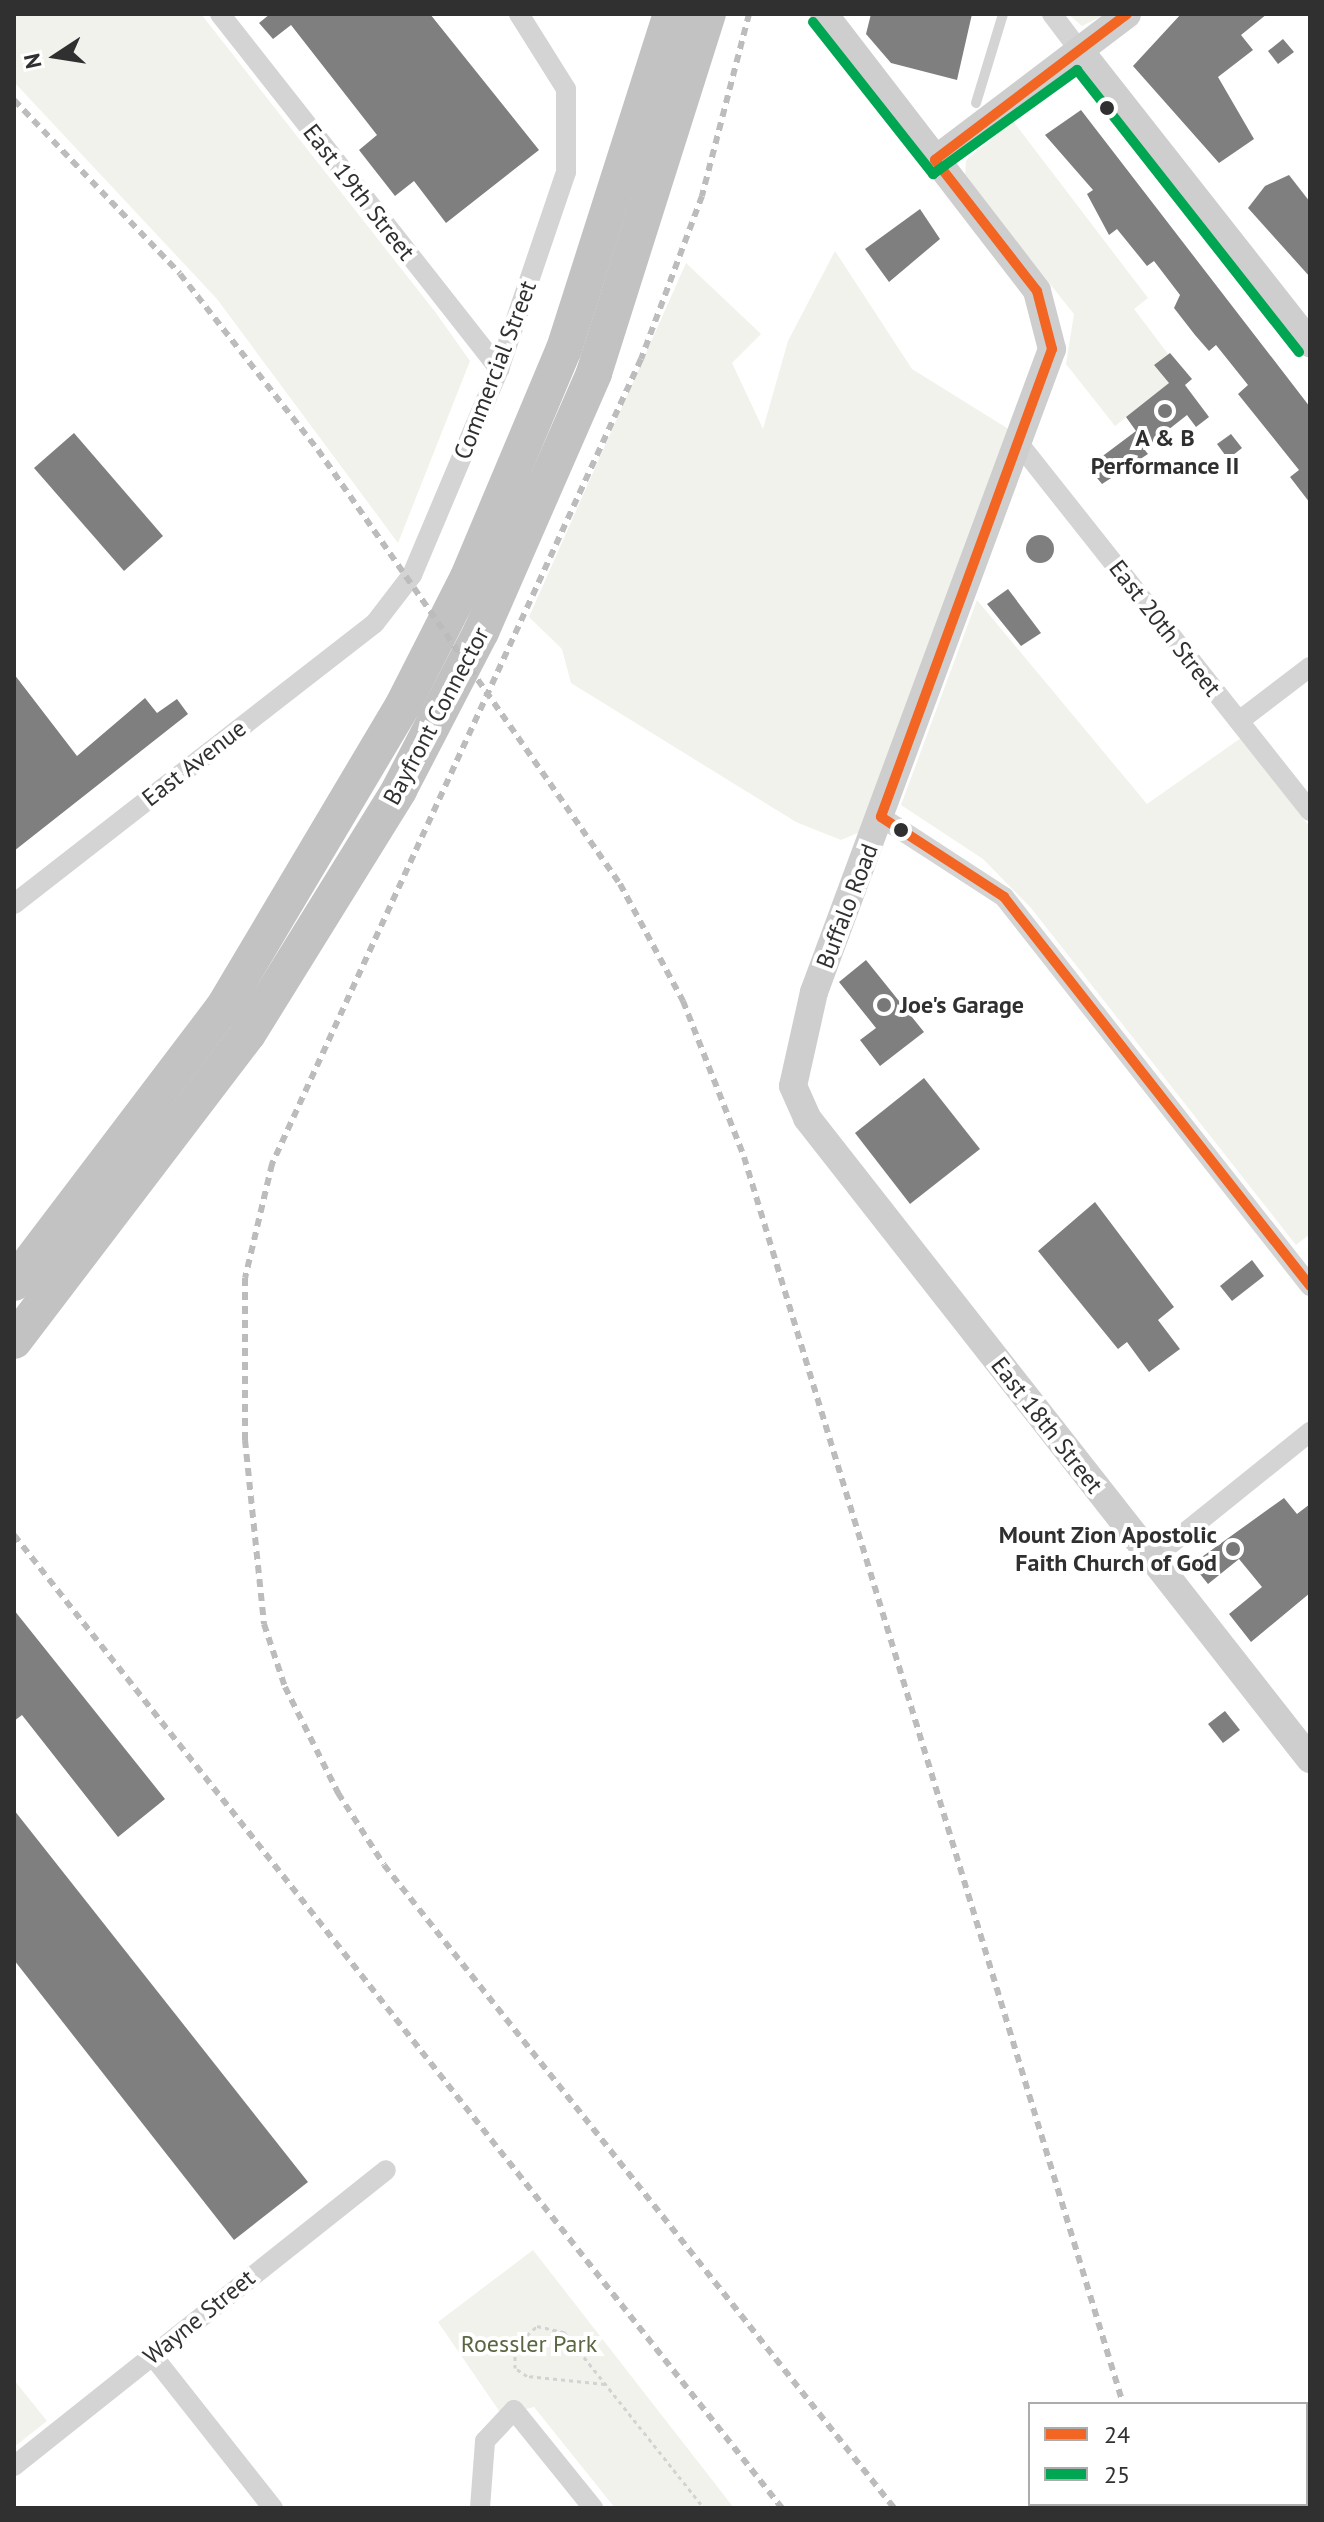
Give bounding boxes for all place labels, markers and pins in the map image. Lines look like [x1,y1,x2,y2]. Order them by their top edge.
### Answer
unlabelled marker [1099,100,1115,116]
marker: A & B Performance II [1156,402,1174,420]
place label: A & B Performance II [1091,424,1239,480]
unlabelled marker [893,822,909,838]
place label: Joe's Garage [900,991,1024,1019]
marker: Joe's Garage [875,996,893,1014]
place label: Mount Zion Apostolic Faith Church of God [997,1521,1217,1577]
marker: Mount Zion Apostolic Faith Church of God [1224,1540,1242,1558]

